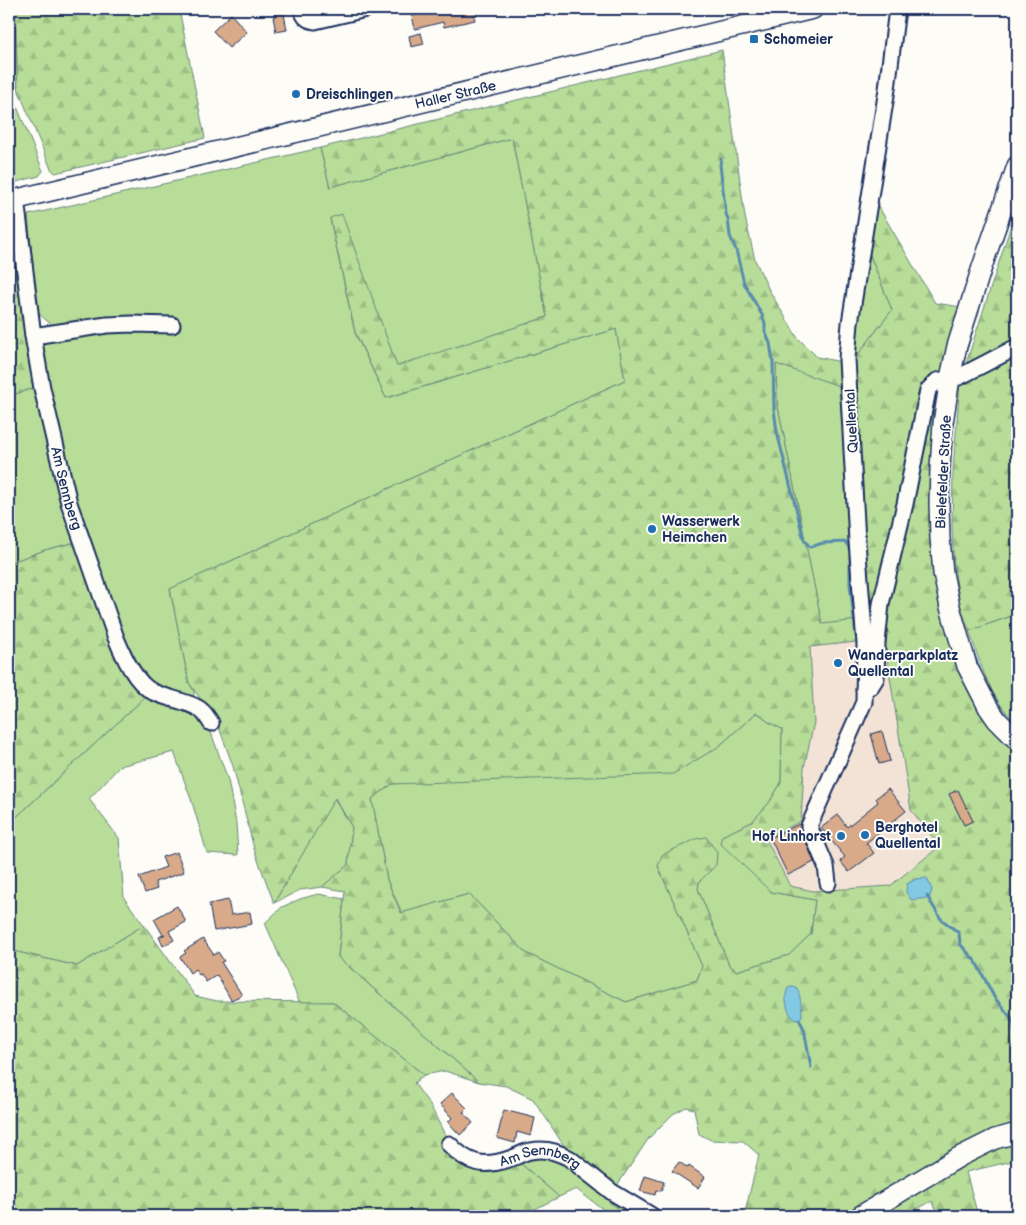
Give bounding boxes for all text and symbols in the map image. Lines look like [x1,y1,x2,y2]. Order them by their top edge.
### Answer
place label: Schomeier [764,31,833,48]
marker: Schomeier [748,33,760,45]
street label: Haller Straße [413,77,498,113]
place label: Dreischlingen [306,86,393,103]
marker: Dreischlingen [290,88,302,100]
street label: Quellental [841,388,862,454]
street label: Bielefelder Straße [932,415,955,529]
street label: Am Sennberg [47,445,86,532]
place label: Wasserwerk Heimchen [662,513,740,546]
marker: Wasserwerk Heimchen [646,523,658,535]
place label: Wanderparkplatz Quellental [848,647,958,680]
marker: Wanderparkplatz Quellental [832,657,844,669]
place label: Berghotel Quellental [875,819,940,852]
place label: Hof Linhorst [752,828,831,845]
marker: Berghotel Quellental [859,829,871,841]
marker: Hof Linhorst [835,830,847,842]
street label: Am Sennberg [498,1142,584,1173]

